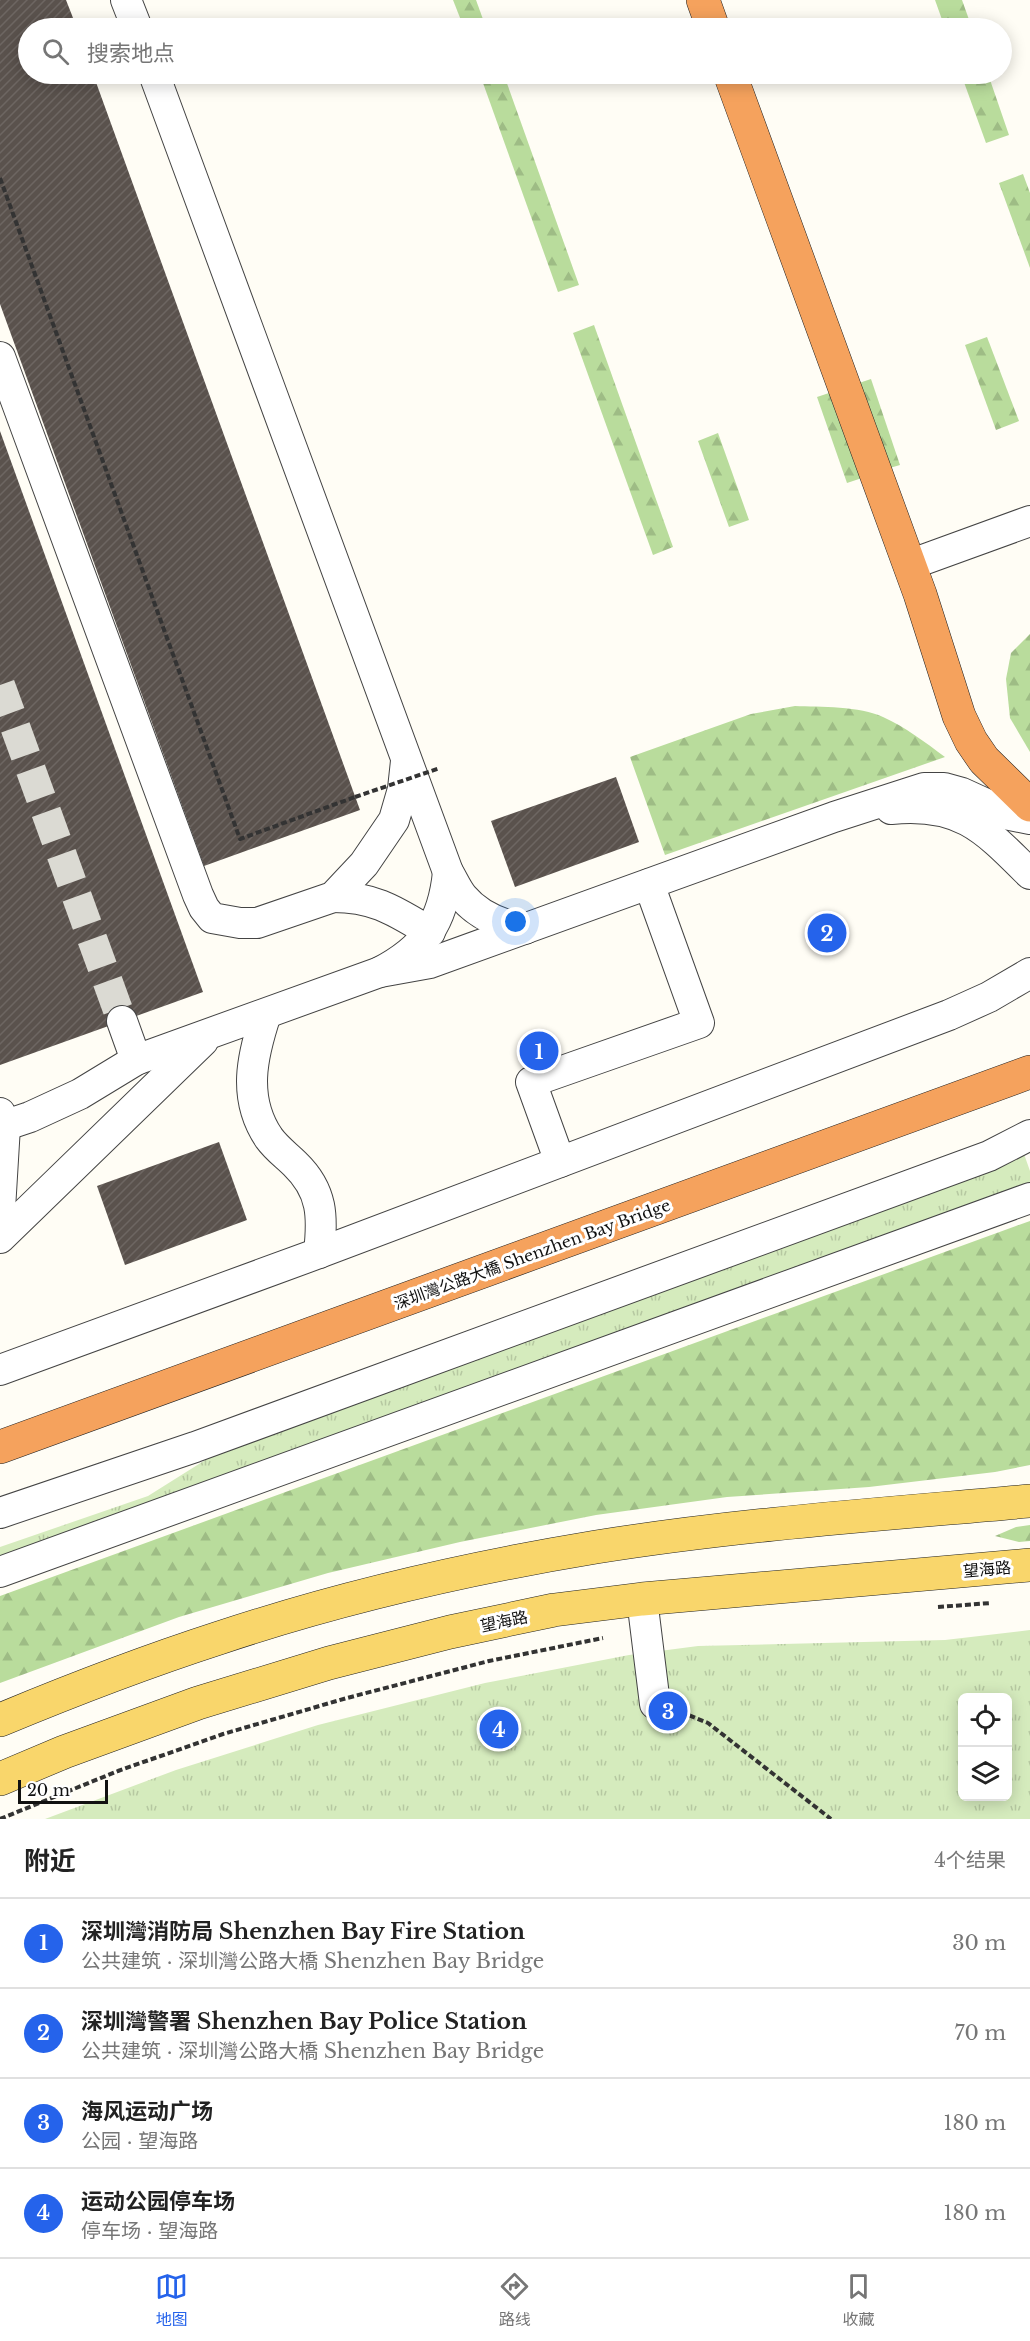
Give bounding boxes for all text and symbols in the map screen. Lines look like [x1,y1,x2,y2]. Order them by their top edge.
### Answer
search box [18,18,1012,84]
icon: search [39,35,72,68]
text: 搜索地点 [87,40,175,67]
your location [501,907,530,936]
pin: 2 [808,910,846,956]
pin: 1 [520,1028,558,1074]
street label: 深圳灣公路大橋 Shenzhen Bay Bridge [391,1195,673,1313]
street label: 望海路 [962,1557,1012,1581]
street label: 望海路 [478,1606,530,1636]
pin: 3 [648,1688,688,1734]
map controls [958,1693,1012,1801]
button: locate [958,1693,1012,1747]
pin: 4 [480,1706,518,1752]
button: layers [958,1747,1012,1801]
scale bar [18,1777,108,1804]
text: 20 m [27,1780,70,1800]
text: 附近 [24,1845,76,1877]
text: 4个结果 [934,1848,1006,1872]
text: 深圳灣消防局 Shenzhen Bay Fire Station [81,1918,525,1945]
text: 1 [39,1931,48,1955]
text: 30 m [952,1931,1006,1955]
text: 公共建筑 · 深圳灣公路大橋 Shenzhen Bay Bridge [81,1949,544,1973]
text: 深圳灣警署 Shenzhen Bay Police Station [81,2008,527,2035]
text: 2 [37,2021,50,2045]
text: 70 m [954,2021,1006,2045]
text: 公共建筑 · 深圳灣公路大橋 Shenzhen Bay Bridge [81,2039,544,2063]
text: 海风运动广场 [81,2098,213,2125]
text: 3 [37,2111,50,2135]
text: 180 m [943,2111,1006,2135]
text: 公园 · 望海路 [81,2129,198,2153]
text: 运动公园停车场 [81,2188,235,2215]
text: 4 [37,2201,50,2225]
text: 180 m [943,2201,1006,2225]
text: 停车场 · 望海路 [81,2219,218,2243]
tab: 地图 [155,2270,188,2330]
tab: 路线 [498,2270,531,2330]
tab: 收藏 [842,2270,875,2330]

